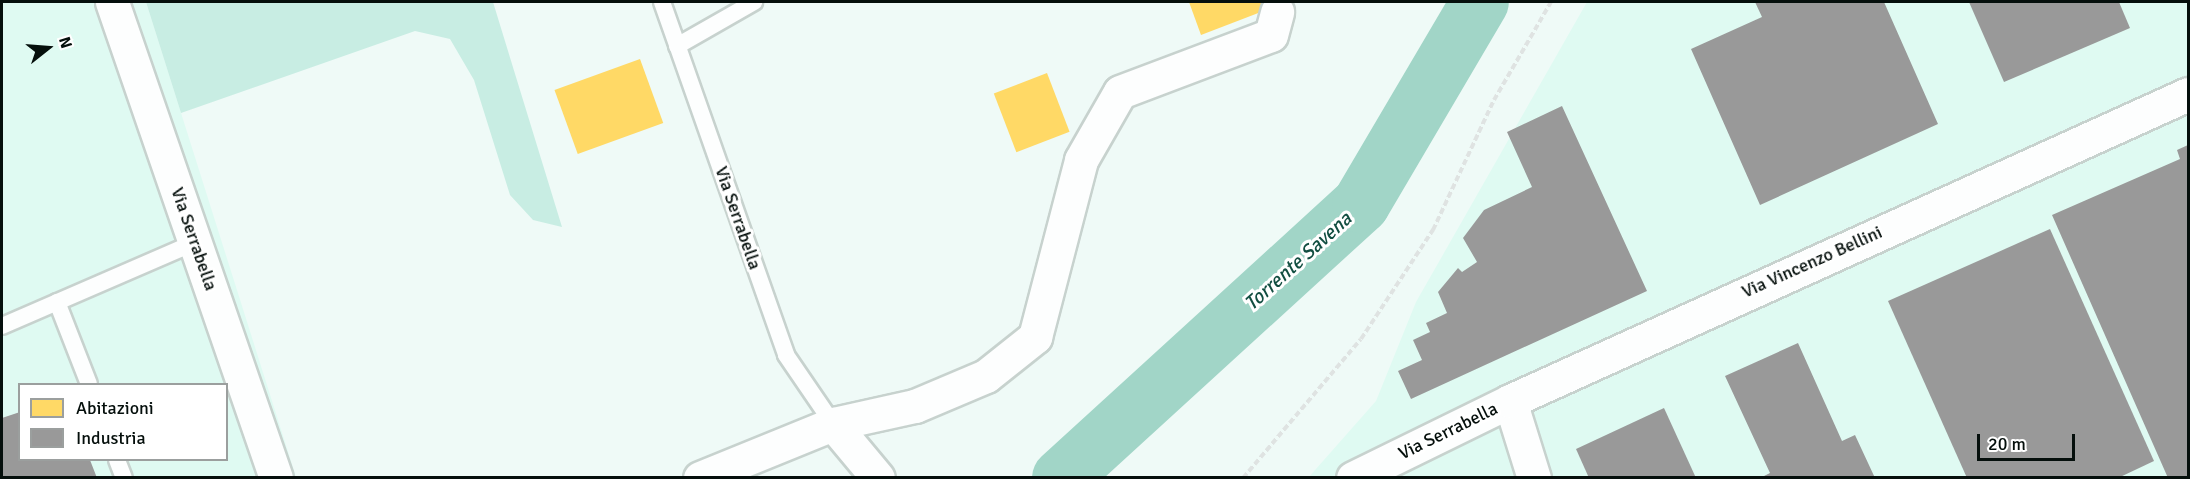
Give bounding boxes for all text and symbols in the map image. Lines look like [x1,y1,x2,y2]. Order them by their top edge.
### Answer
north arrow [18,18,78,78]
text: N [54,34,76,51]
street label: Via Serrabella [710,164,766,272]
street label: Via Serrabella [166,185,222,293]
water label: Torrente Savena [1239,207,1357,315]
street label: Via Vincenzo Bellini [1738,221,1886,303]
legend [18,383,228,461]
text: Abitazioni [76,397,154,419]
street label: Via Serrabella [1395,398,1501,464]
scale bar [1980,422,2078,460]
text: Industria [76,427,146,449]
text: 20 m [1988,433,2026,455]

